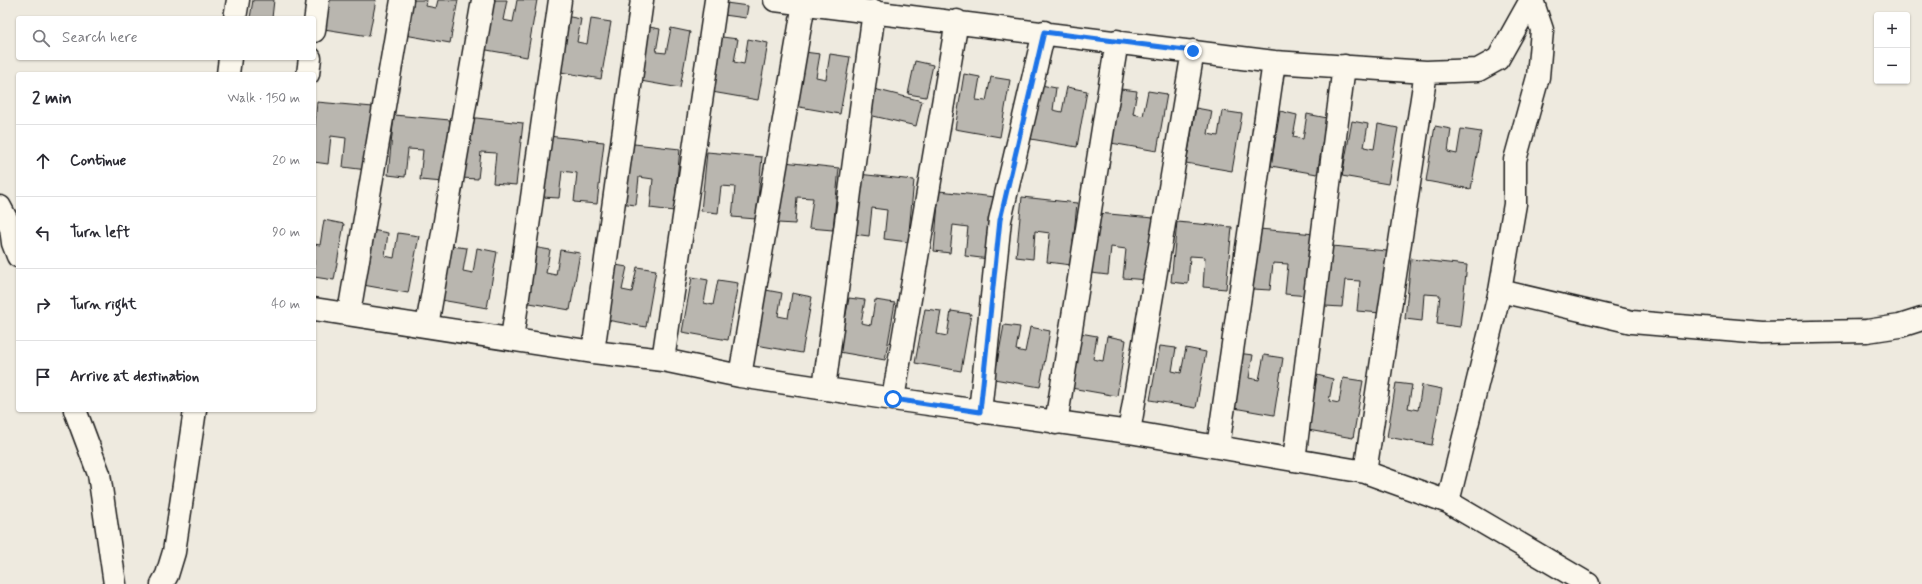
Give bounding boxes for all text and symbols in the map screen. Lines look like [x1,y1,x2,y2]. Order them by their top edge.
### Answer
map controls [1874,12,1910,84]
button: + [1874,12,1910,48]
search box [16,16,316,60]
icon: search [30,27,52,49]
text: Search here [62,28,138,48]
route end [1184,42,1202,60]
button: − [1874,48,1910,84]
text: 2 min [32,87,72,109]
text: Walk · 150 m [227,90,300,107]
icon: ahead [32,150,54,172]
text: Continue [70,151,126,171]
text: 20 m [272,152,300,169]
icon: left [32,222,54,244]
text: Turn left [70,223,130,243]
text: 90 m [272,224,300,241]
icon: right [32,294,54,316]
text: Turn right [70,295,137,315]
text: 40 m [271,296,300,313]
icon: arrive [32,366,54,388]
text: Arrive at destination [70,367,199,387]
route start [884,390,902,408]

